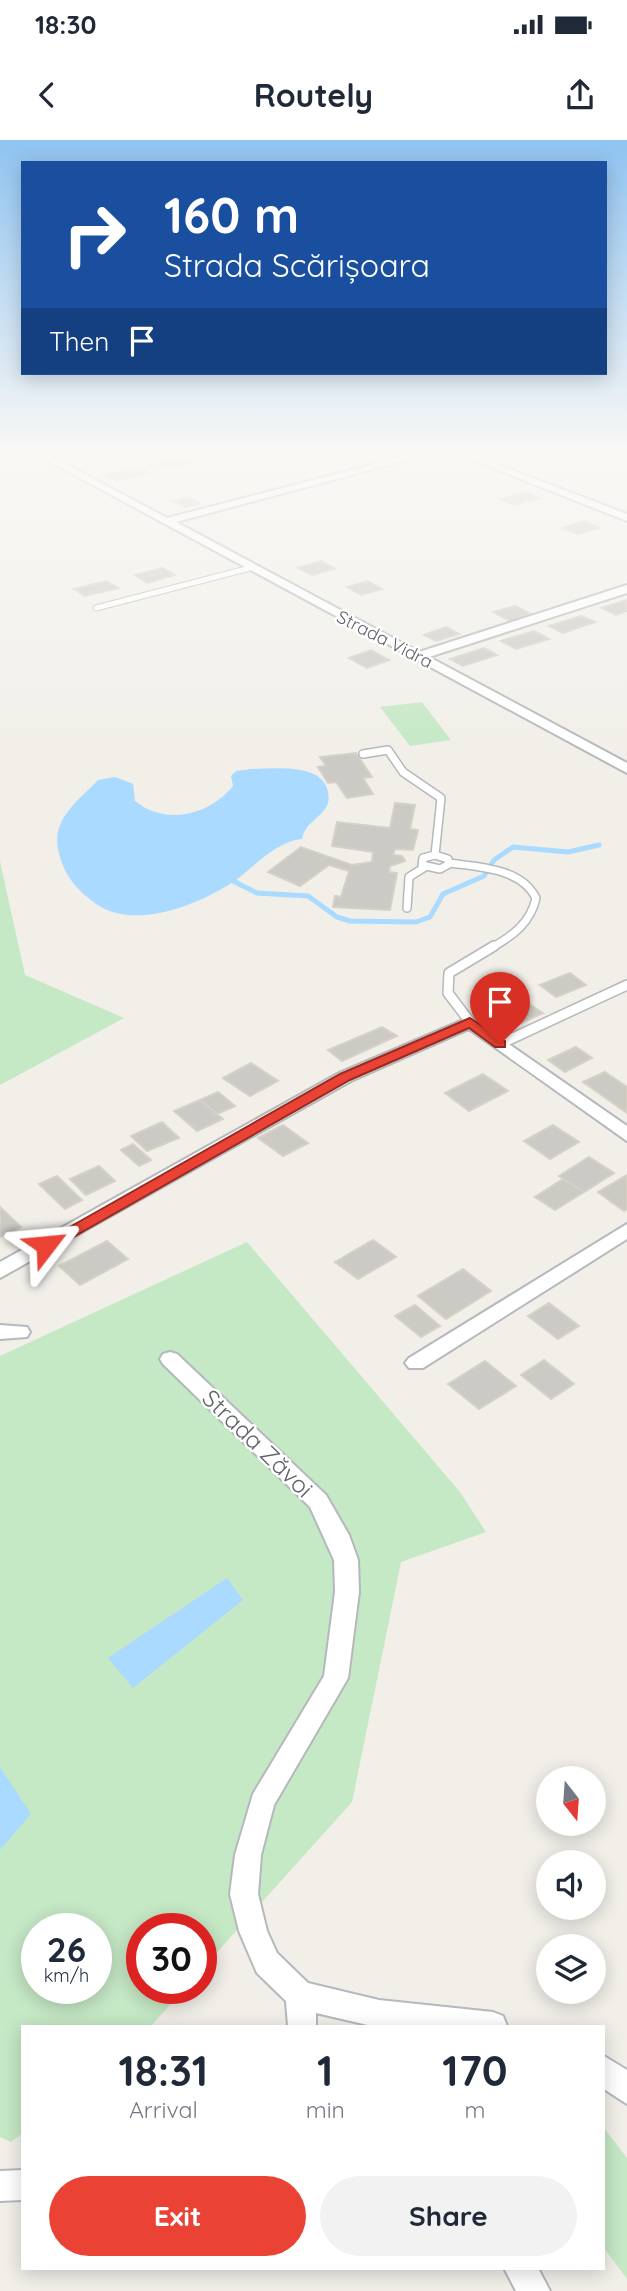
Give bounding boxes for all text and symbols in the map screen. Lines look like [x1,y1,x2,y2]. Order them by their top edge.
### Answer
text: 18:30 [35,8,96,41]
text: Routely [254,75,373,115]
icon: back [28,76,66,114]
icon: share [561,76,599,114]
text: 160 m [164,184,299,245]
icon: right [49,189,140,280]
text: Strada Scărișoara [164,245,430,285]
icon: arrive [123,322,161,360]
text: Then [49,325,109,358]
street label: Strada Vidra [333,605,437,673]
pin [470,972,530,1044]
icon: arrive [481,983,519,1021]
position arrow [9,1208,83,1282]
street label: Strada Zăvoi [196,1383,320,1503]
north arrow [536,1766,606,1836]
map controls [536,1766,606,2004]
button: sound [536,1850,606,1920]
speed limit sign: 30 [126,1913,217,2004]
text: 26 [47,1927,86,1971]
button: layers [536,1934,606,2004]
text: km/h [44,1964,89,1987]
text: 18:31 [118,2044,208,2097]
text: 1 [317,2044,333,2097]
text: 170 [442,2044,508,2097]
text: Arrival [129,2095,198,2124]
text: min [306,2095,345,2124]
text: m [464,2095,485,2124]
button: Exit [49,2176,306,2256]
button: Share [320,2176,577,2256]

